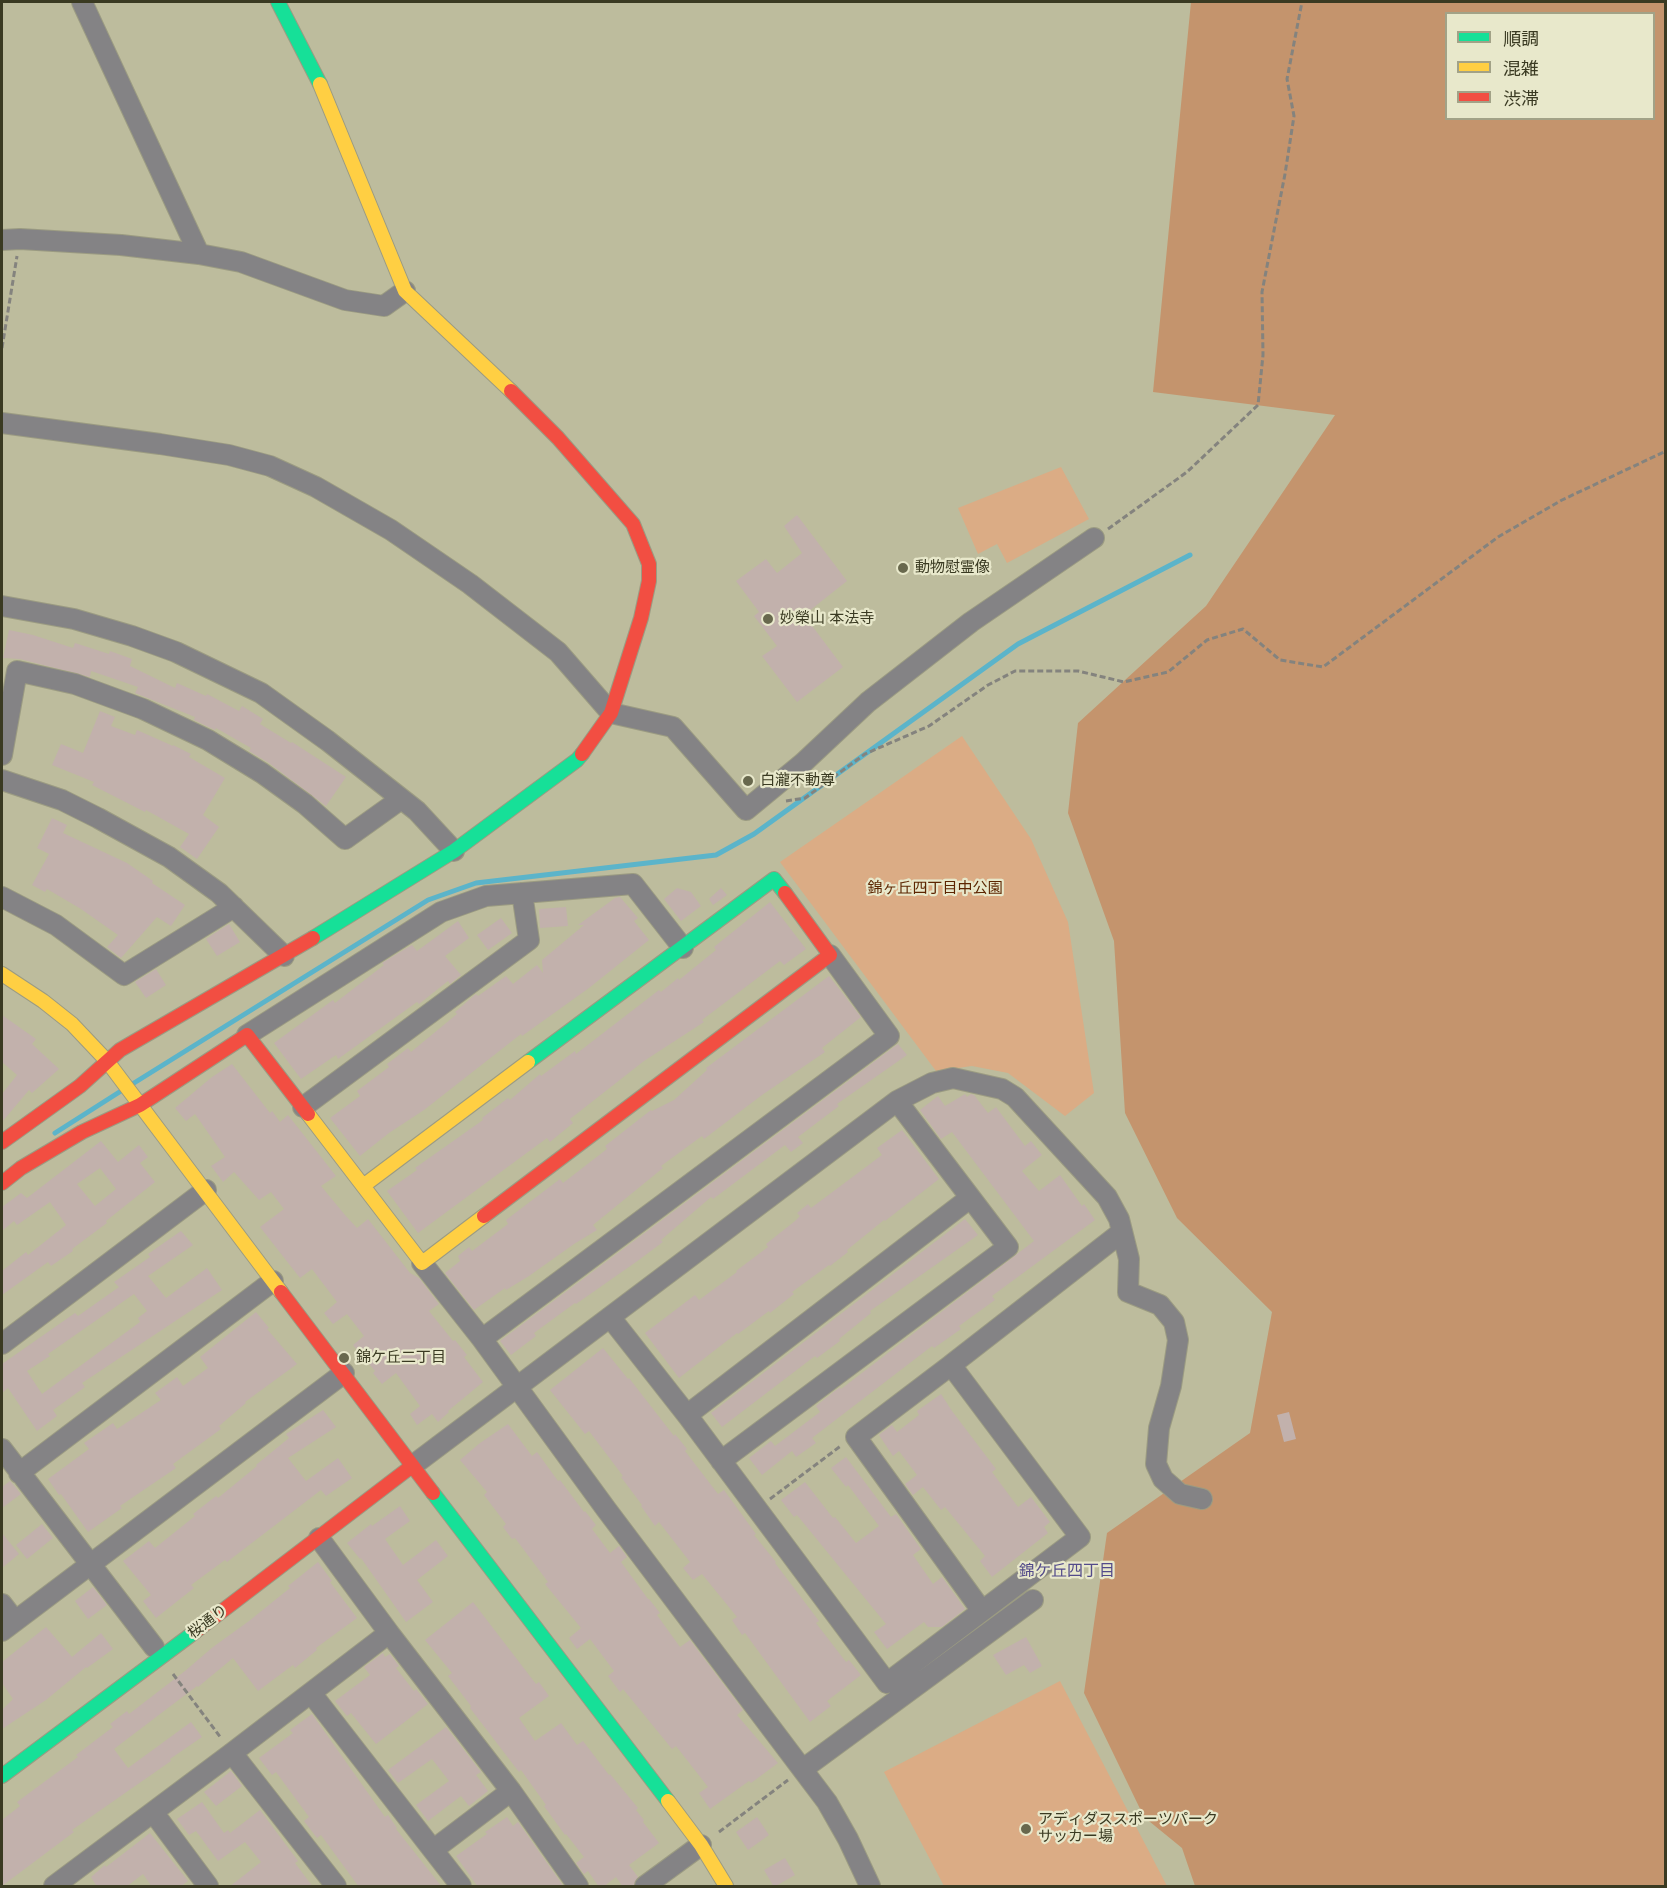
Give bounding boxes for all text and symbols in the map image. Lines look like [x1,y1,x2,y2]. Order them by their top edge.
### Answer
legend [1445,12,1655,120]
text: 順調 [1503,29,1539,49]
text: 混雑 [1503,59,1539,79]
text: 渋滞 [1503,89,1539,109]
place label: 動物慰霊像 [915,559,990,577]
marker: 動物慰霊像 [896,561,910,575]
place label: 妙榮山 本法寺 [780,610,874,628]
marker: 妙榮山 本法寺 [761,612,775,626]
place label: 白瀧不動尊 [760,772,835,790]
marker: 白瀧不動尊 [741,774,755,788]
park label: 錦ヶ丘四丁目中公園 [868,880,1002,898]
place label: 錦ケ丘二丁目 [356,1349,446,1367]
marker: 錦ケ丘二丁目 [337,1351,351,1365]
district label: 錦ケ丘四丁目 [1019,1562,1115,1582]
street label: 桜通り [185,1601,231,1643]
place label: アディダススポーツパーク サッカー場 [1038,1811,1218,1846]
marker: アディダススポーツパーク サッカー場 [1019,1822,1033,1836]

